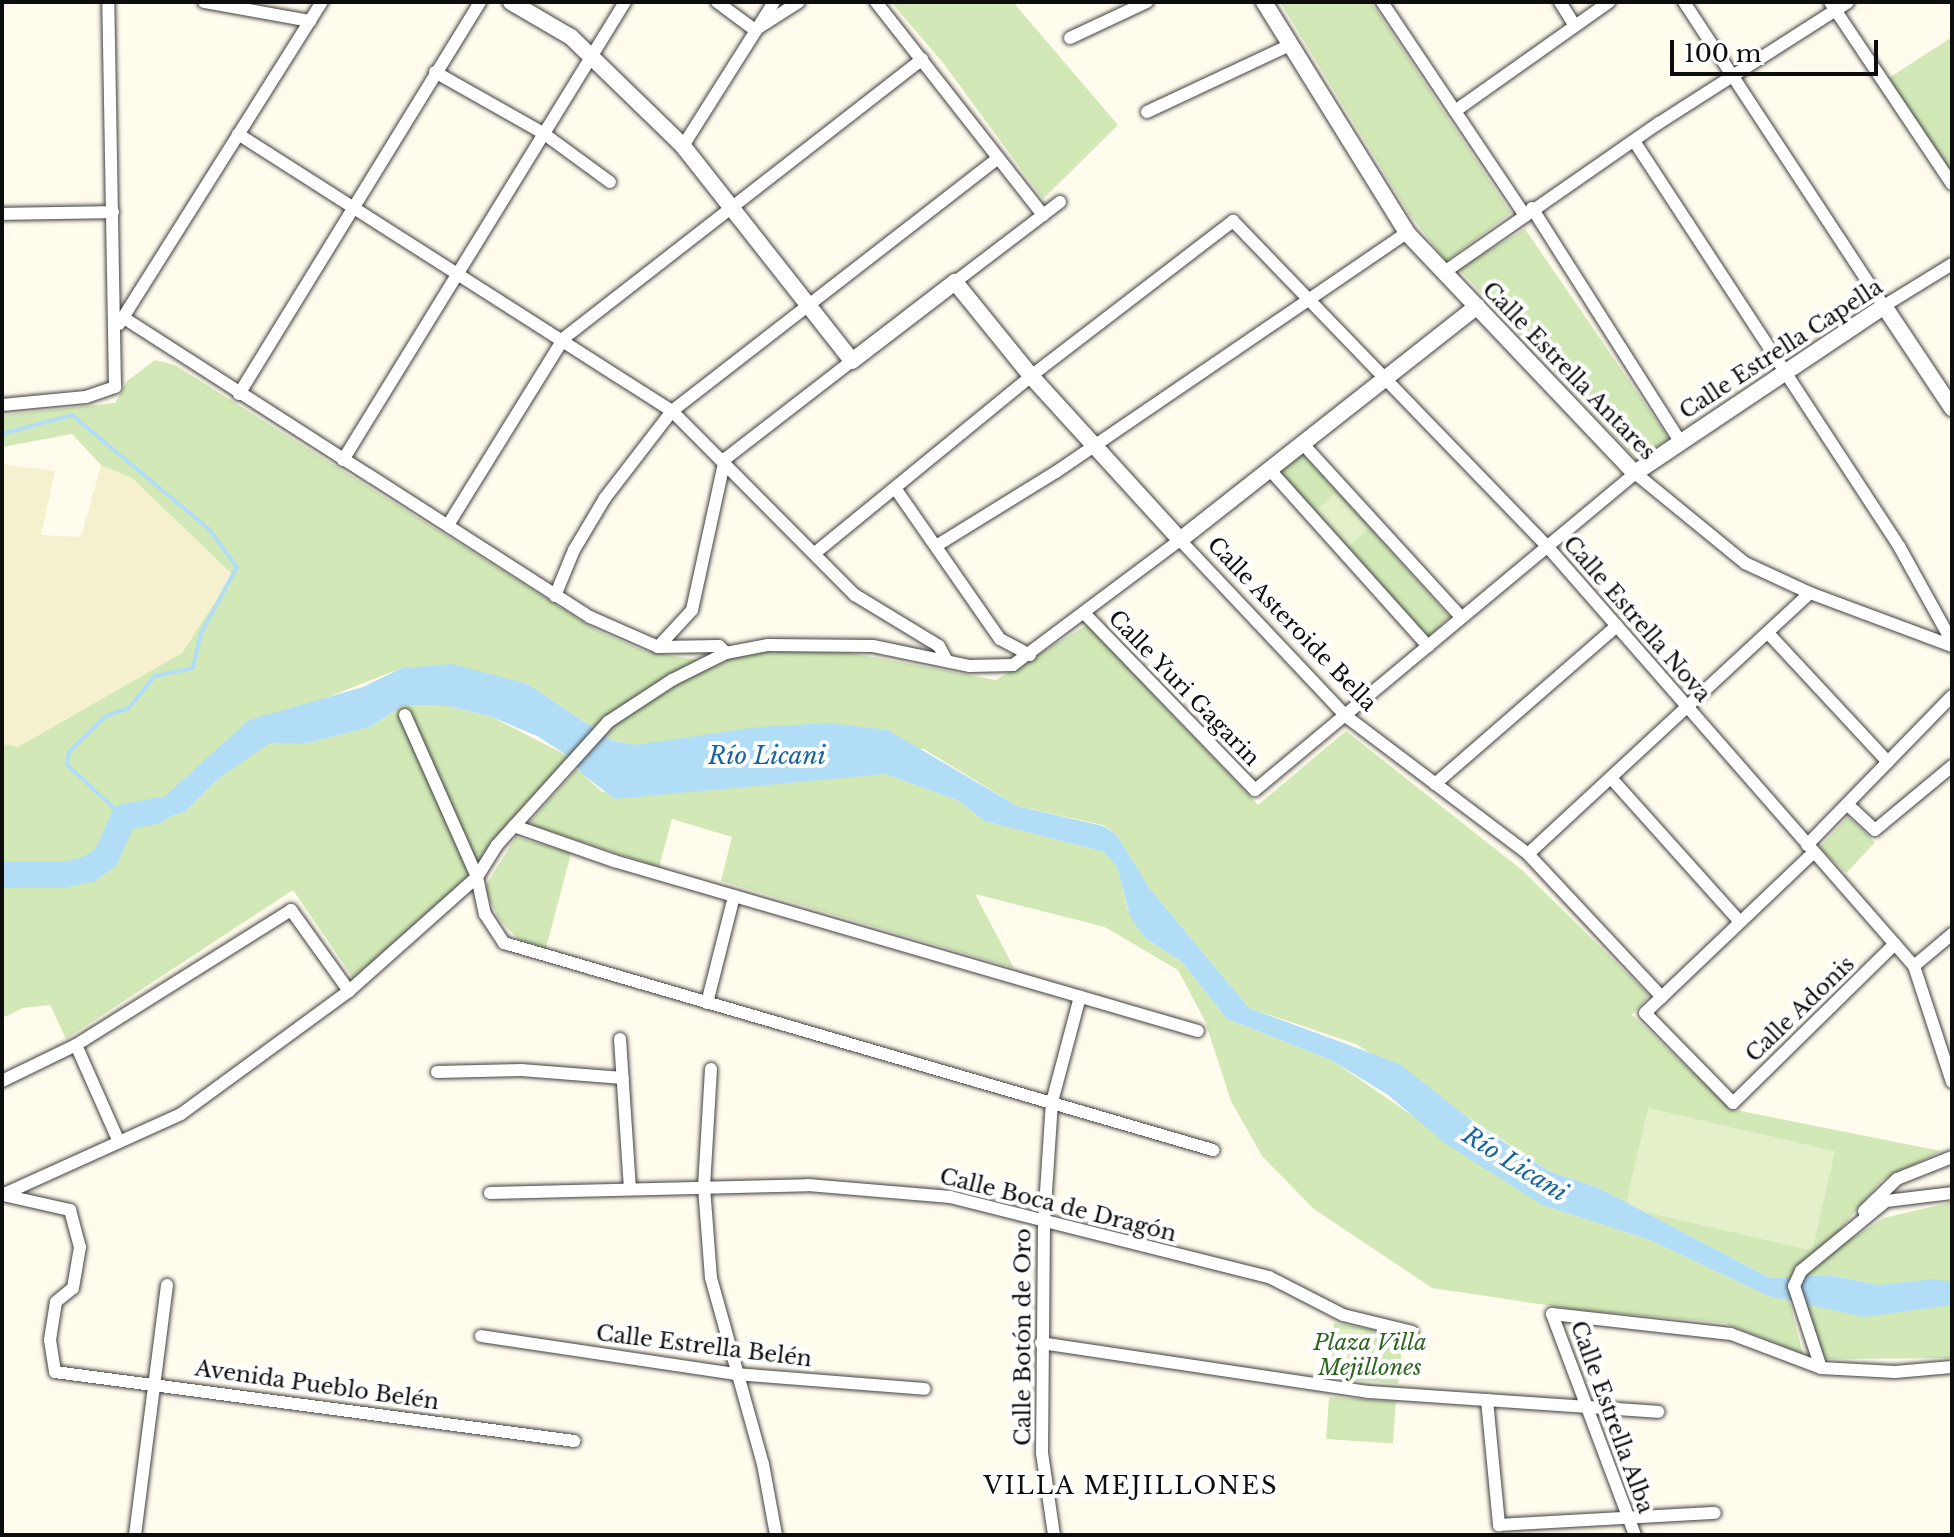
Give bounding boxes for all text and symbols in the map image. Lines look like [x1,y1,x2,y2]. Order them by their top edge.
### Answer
scale bar [1674,24,1882,74]
text: 100 m [1684,39,1762,68]
street label: Calle Estrella Capella [1674,273,1888,425]
street label: Calle Estrella Antares [1477,276,1661,466]
street label: Calle Asteroide Bella [1202,531,1382,717]
street label: Calle Estrella Nova [1558,531,1716,707]
street label: Calle Yuri Gagarin [1103,604,1265,772]
water label: Río Licani [708,742,826,770]
street label: Calle Adonis [1740,950,1860,1068]
water label: Río Licani [1457,1121,1573,1207]
street label: Calle Boca de Dragón [937,1163,1179,1247]
street label: Calle Botón de Oro [1010,1228,1036,1446]
street label: Calle Estrella Alba [1565,1317,1659,1517]
street label: Calle Estrella Belén [595,1320,813,1372]
park label: Plaza Villa Mejillones [1313,1329,1427,1380]
street label: Avenida Pueblo Belén [193,1355,441,1415]
district label: VILLA MEJILLONES [983,1472,1279,1500]

